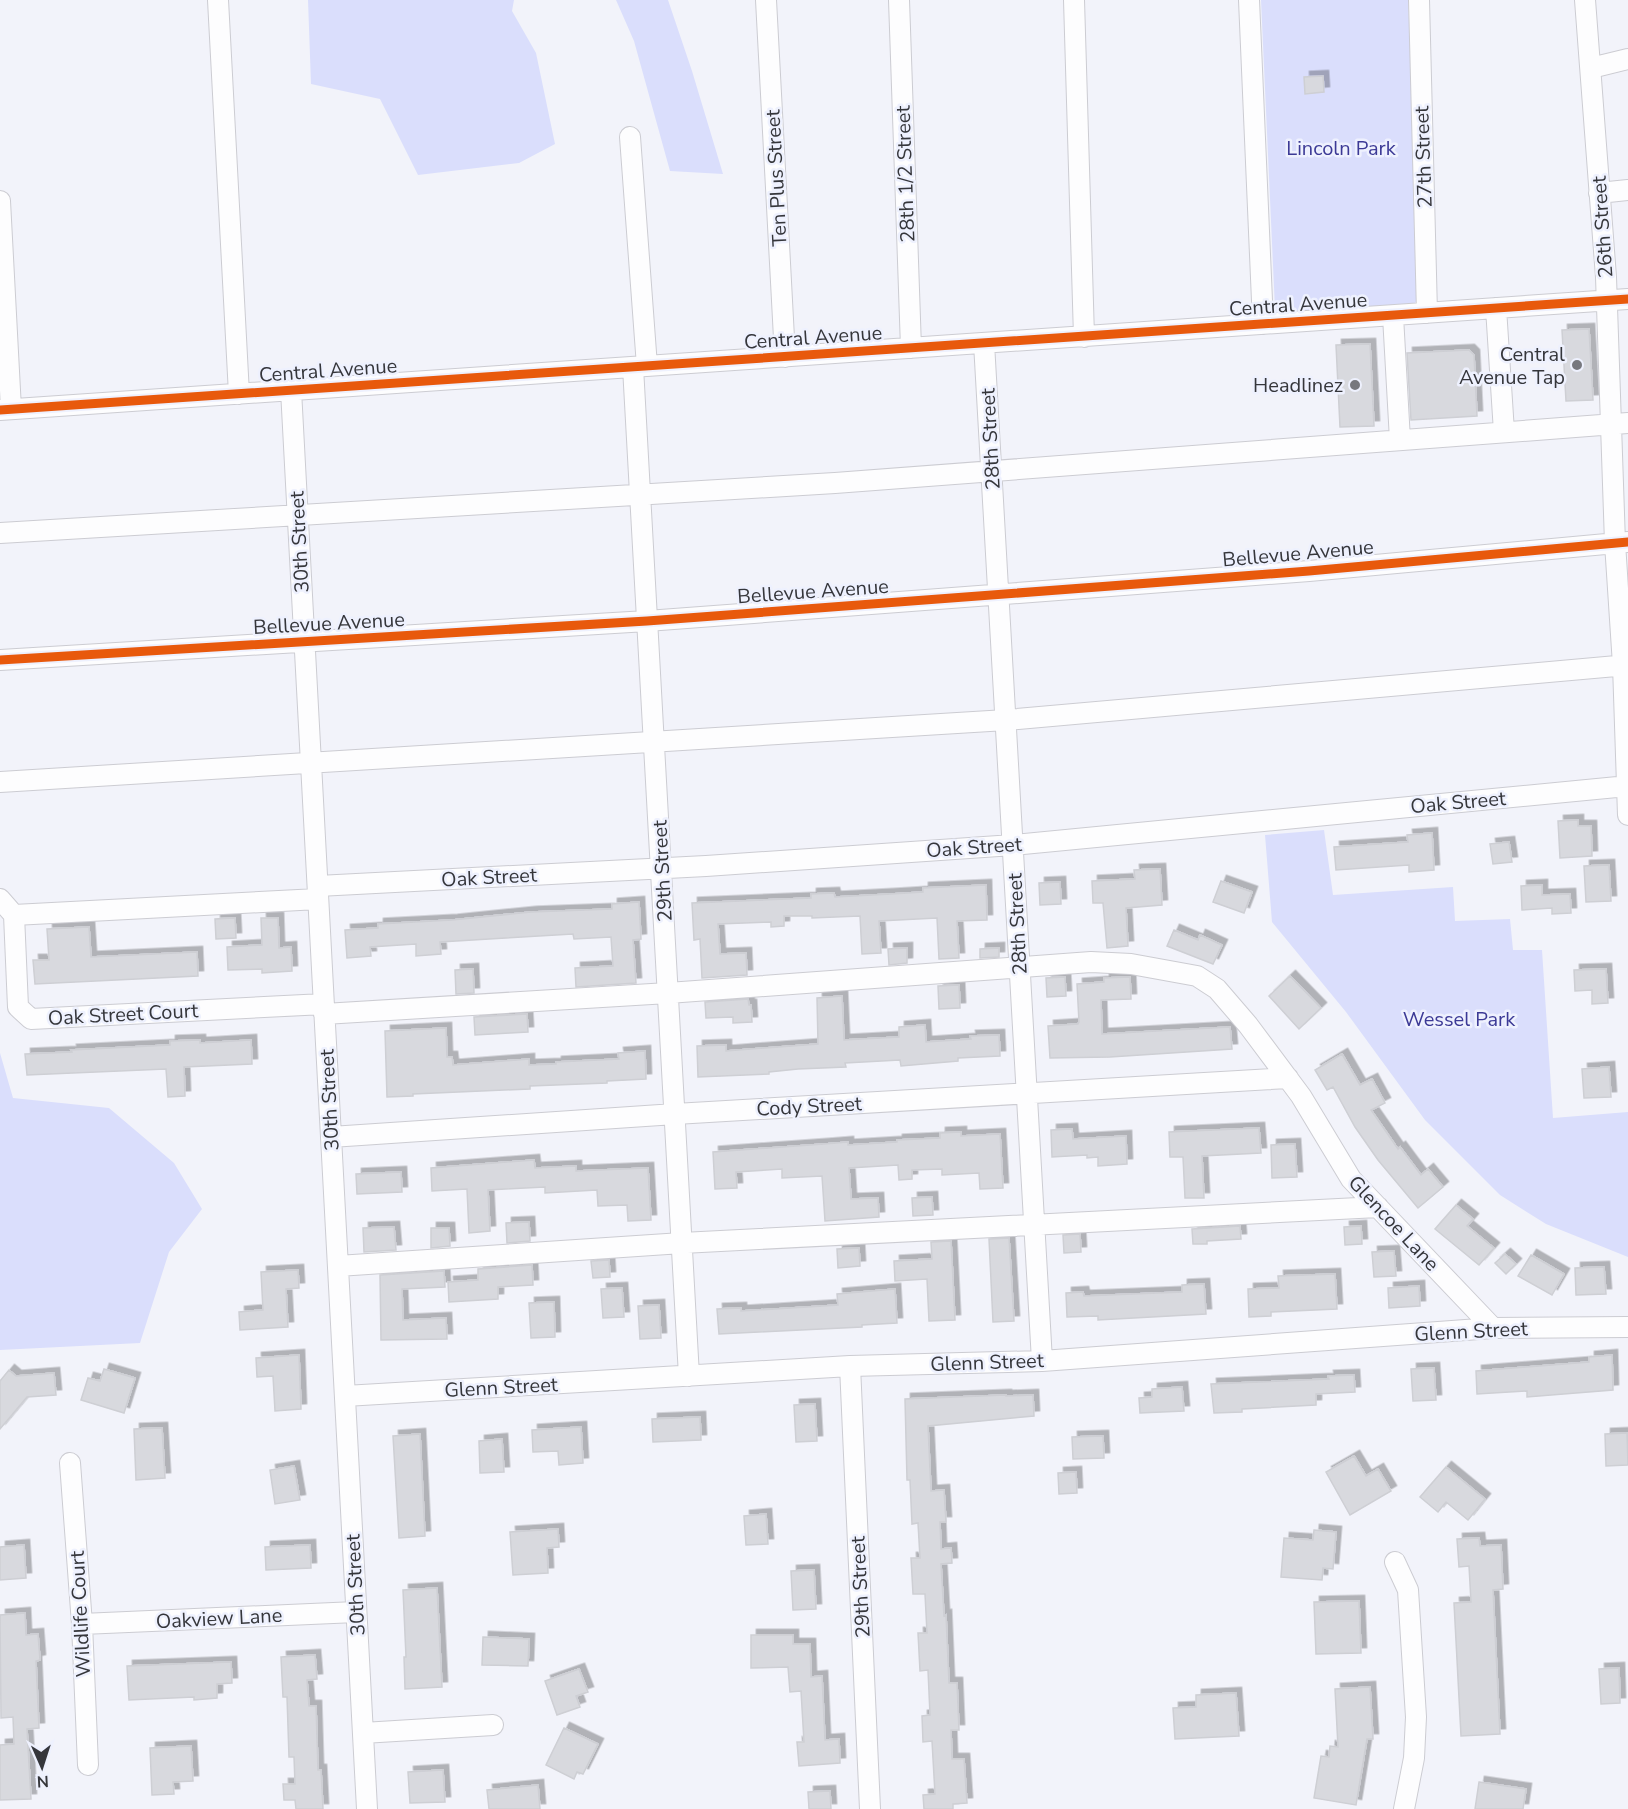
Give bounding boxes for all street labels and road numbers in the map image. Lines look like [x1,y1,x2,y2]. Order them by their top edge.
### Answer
street label: 28th 1/2 Street [890,104,921,243]
street label: 27th Street [1408,105,1439,208]
street label: Ten Plus Street [759,108,794,247]
street label: 26th Street [1585,174,1620,279]
street label: Central Avenue [1228,286,1368,323]
street label: Central Avenue [743,319,883,356]
street label: Central Avenue [258,352,398,389]
street label: 28th Street [974,386,1007,491]
street label: 30th Street [283,489,316,594]
street label: Bellevue Avenue [1221,533,1375,574]
street label: Bellevue Avenue [736,573,890,610]
street label: Bellevue Avenue [253,606,406,641]
street label: Oak Street [1409,785,1508,820]
street label: 29th Street [646,818,679,923]
street label: Oak Street [925,831,1024,864]
street label: Oak Street [441,861,538,893]
street label: 28th Street [1001,871,1034,976]
street label: Oak Street Court [47,997,200,1032]
street label: 30th Street [313,1047,346,1152]
street label: Cody Street [756,1090,863,1123]
street label: Glencoe Lane [1342,1170,1445,1277]
street label: Glenn Street [1414,1315,1529,1348]
street label: Glenn Street [930,1347,1045,1378]
street label: Glenn Street [444,1371,559,1404]
street label: 30th Street [339,1532,372,1637]
street label: 29th Street [844,1534,877,1639]
street label: Wildlife Court [64,1549,97,1678]
street label: Oakview Lane [155,1602,283,1635]

